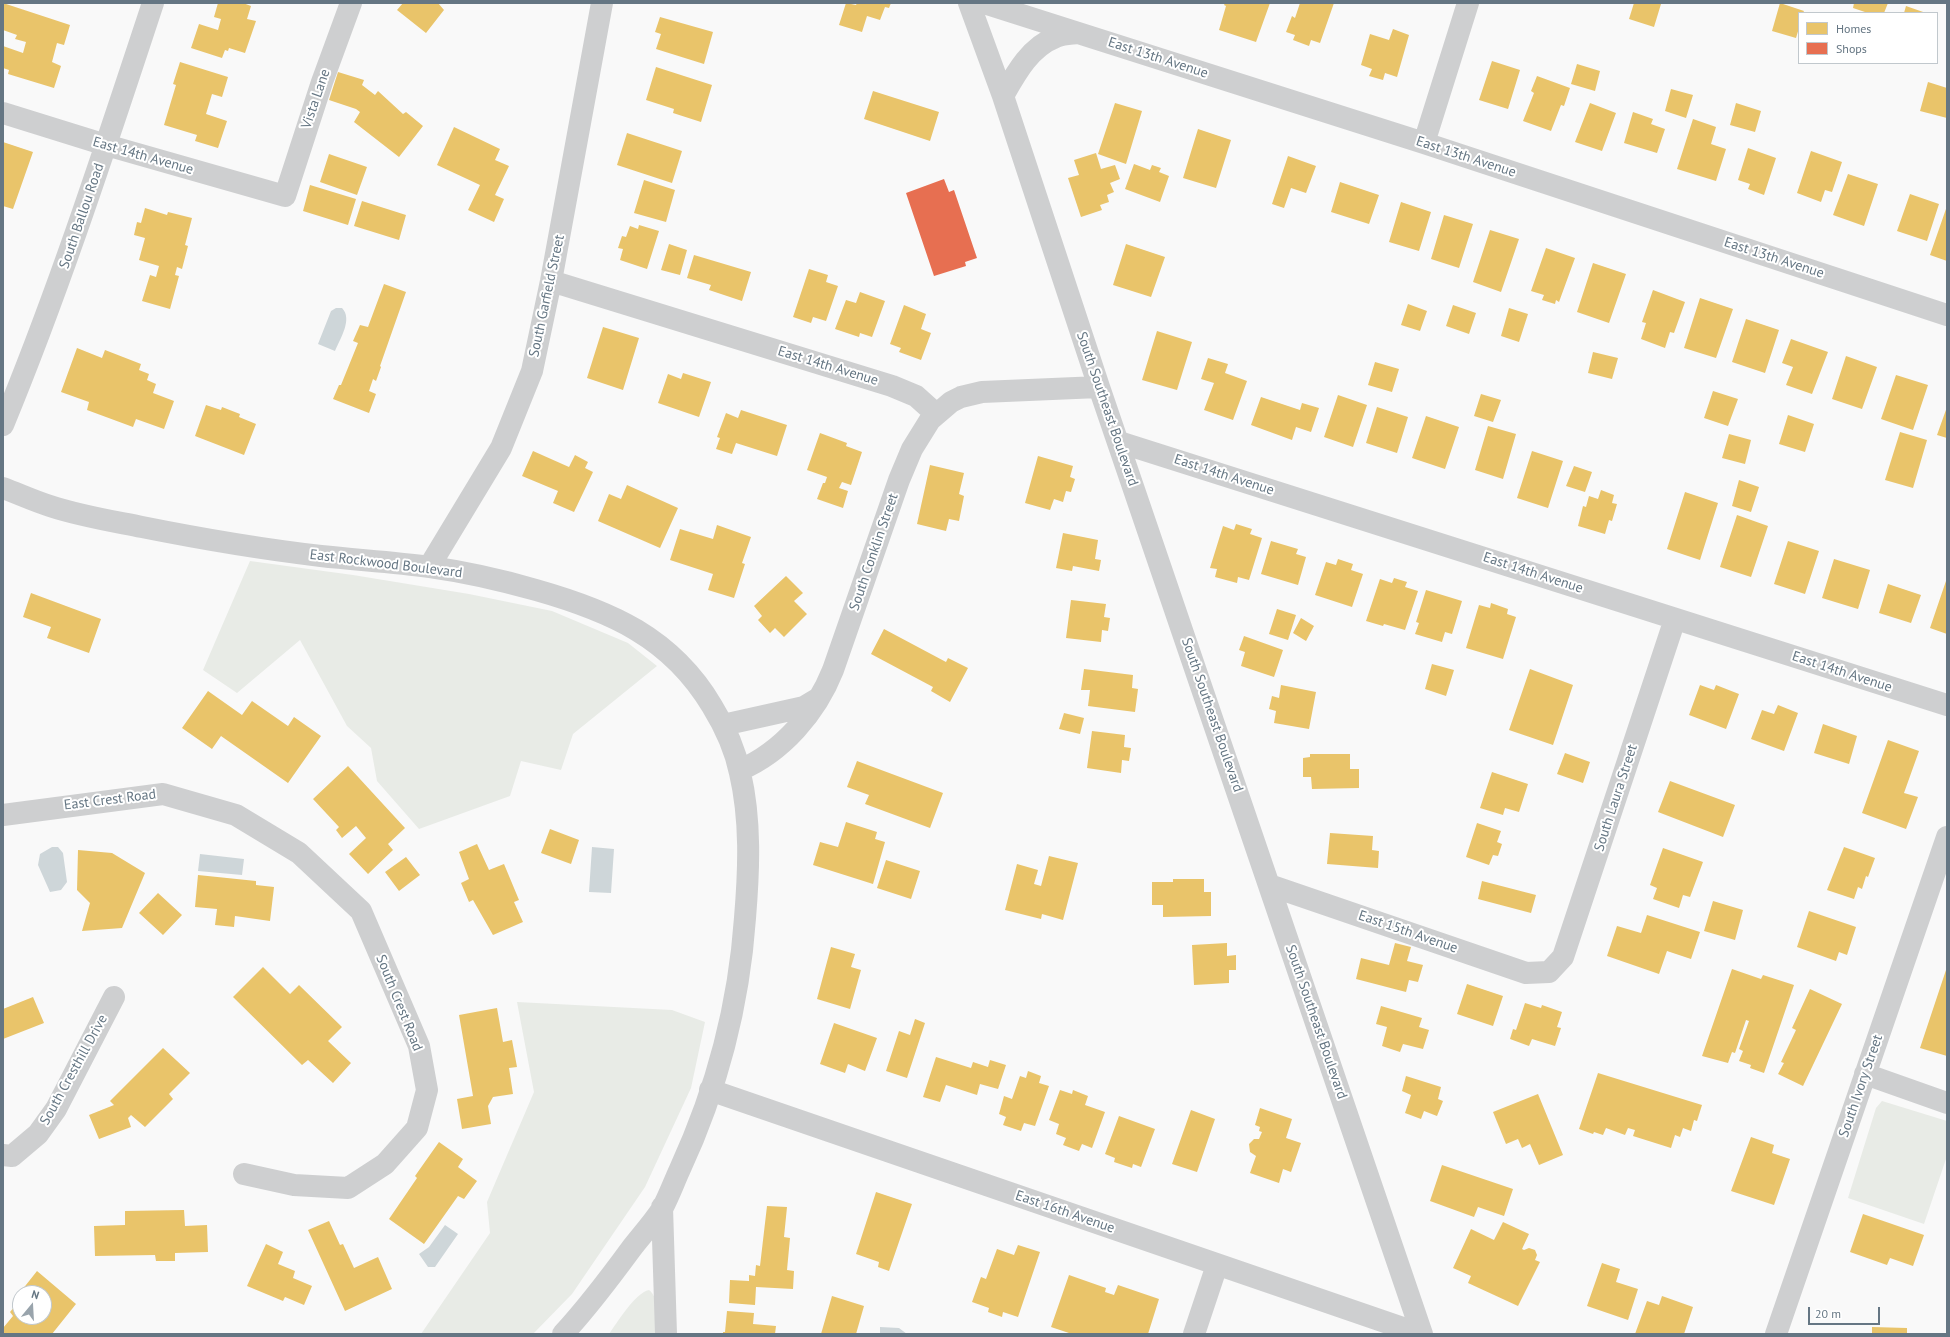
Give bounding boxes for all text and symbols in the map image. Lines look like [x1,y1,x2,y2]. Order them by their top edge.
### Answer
legend [1798,12,1938,64]
text: Homes [1836,21,1871,36]
street label: East 13th Avenue [1106,34,1210,82]
text: Shops [1836,41,1867,56]
street label: Vista Lane [298,67,334,131]
street label: East 13th Avenue [1414,133,1518,181]
street label: East 14th Avenue [91,134,195,178]
street label: South Ballou Road [56,161,108,271]
street label: South Garfield Street [526,233,568,359]
street label: East 13th Avenue [1722,234,1826,282]
street label: South Southeast Boulevard [1073,330,1141,488]
street label: East 14th Avenue [776,343,880,389]
street label: East 14th Avenue [1172,451,1276,499]
street label: South Conklin Street [846,491,902,613]
street label: East Rockwood Boulevard [309,546,463,582]
street label: East 14th Avenue [1481,549,1585,597]
street label: South Southeast Boulevard [1178,636,1246,794]
street label: East 14th Avenue [1790,648,1894,696]
street label: South Laura Street [1591,742,1641,854]
street label: East Crest Road [63,786,157,814]
street label: East 15th Avenue [1356,907,1460,957]
street label: South Southeast Boulevard [1282,943,1350,1101]
street label: South Crest Road [372,952,426,1054]
street label: South Cresthill Drive [37,1012,111,1128]
street label: South Ivory Street [1836,1032,1886,1140]
street label: East 16th Avenue [1013,1187,1117,1237]
north arrow [12,1285,52,1325]
text: N [30,1287,41,1302]
scale bar [1810,1299,1882,1325]
text: 20 m [1815,1306,1841,1321]

